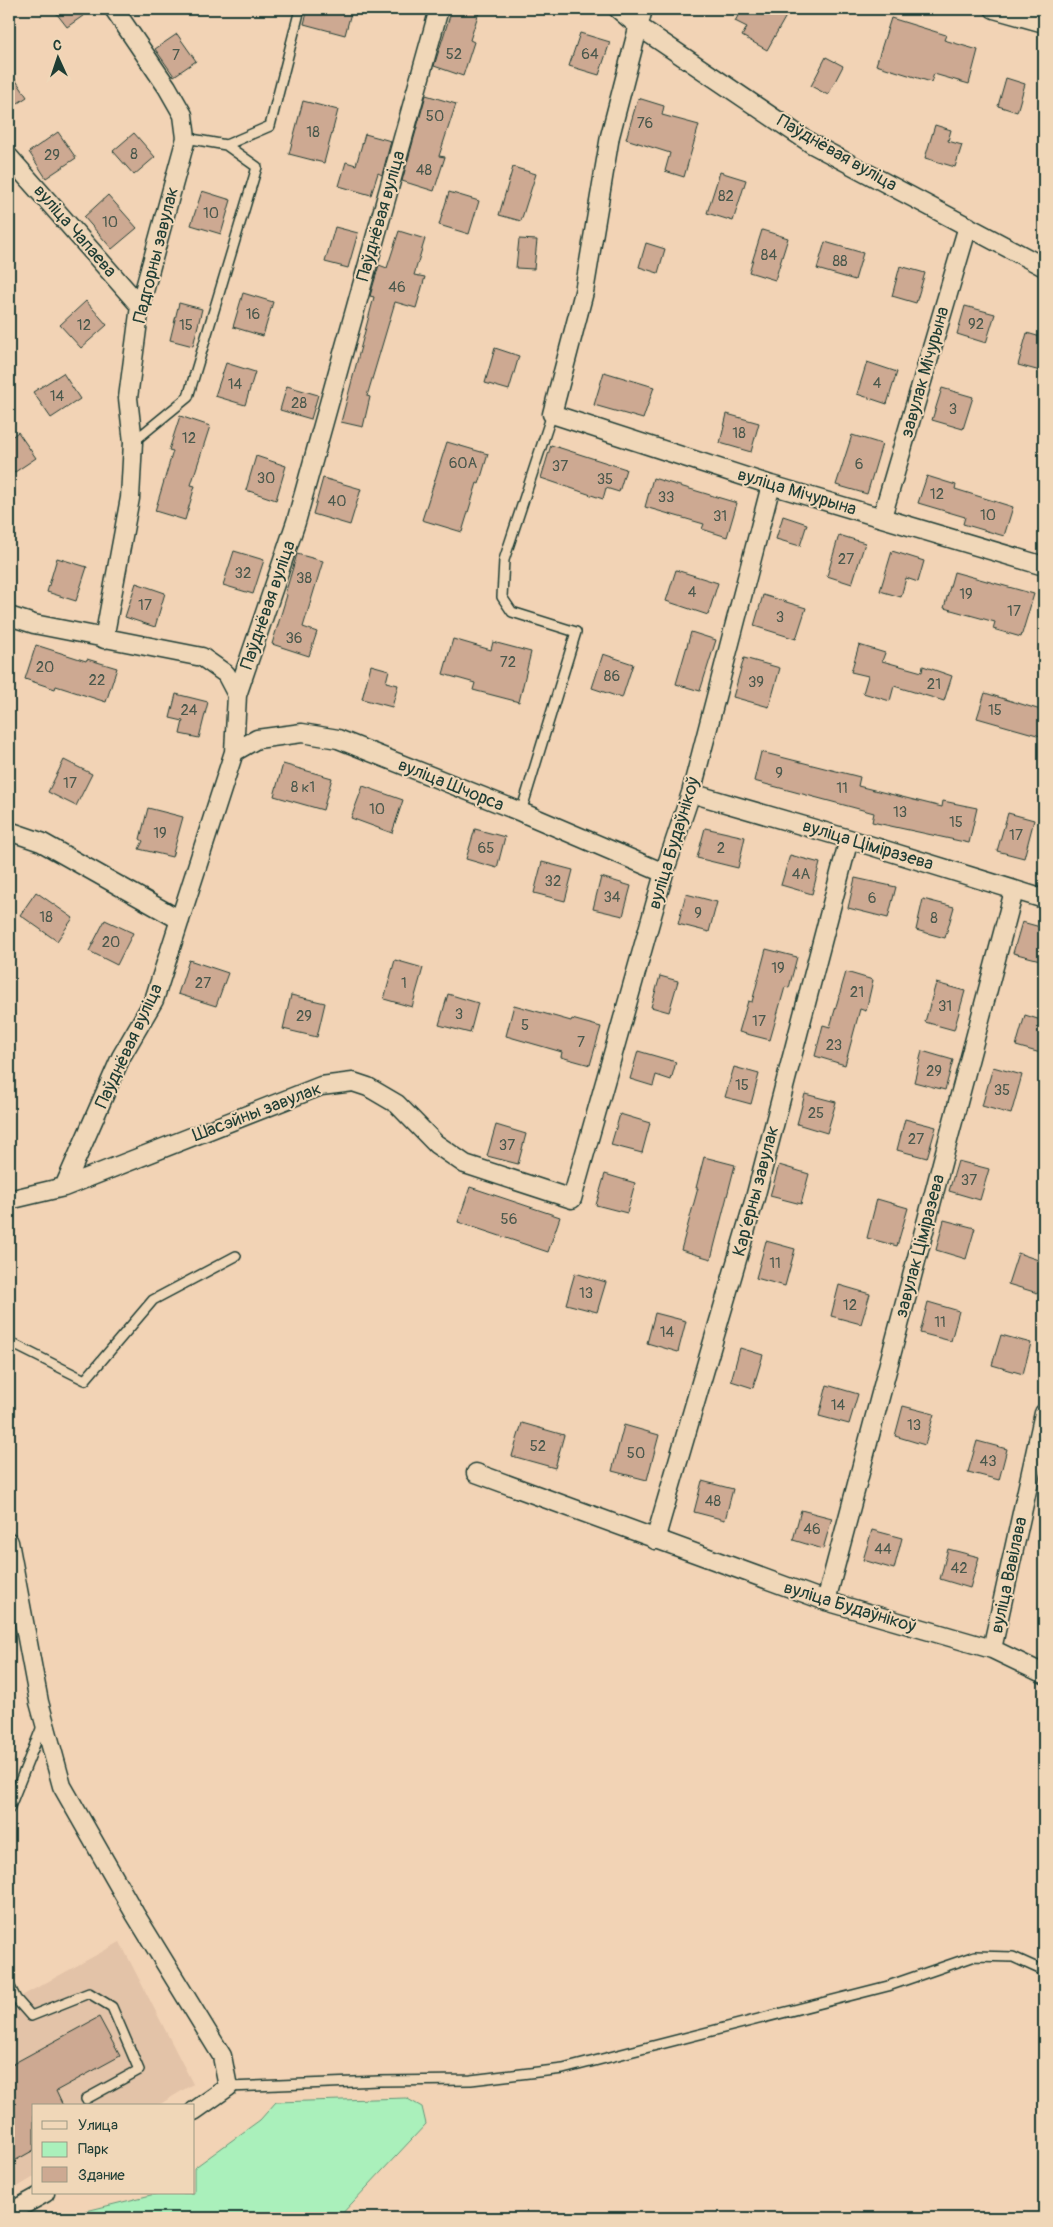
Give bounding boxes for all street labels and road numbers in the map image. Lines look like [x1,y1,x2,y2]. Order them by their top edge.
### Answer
street label: Паўднёвая вуліца [773,109,901,197]
street label: Паўднёвая вуліца [351,148,411,284]
street label: вуліца Чапаева [28,180,122,282]
street label: Падгорны завулак [128,185,184,325]
street label: завулак Мічурына [895,304,955,440]
street label: вуліца Мічурына [735,463,859,521]
street label: Паўднёвая вуліца [235,537,301,673]
street label: вуліца Шчорса [395,753,507,817]
street label: вуліца Будаўнікоў [643,774,705,912]
street label: вуліца Ціміразева [800,814,936,876]
street label: Паўднёвая вуліца [90,980,168,1112]
street label: Шасэйны завулак [190,1077,324,1147]
street label: Карʼерны завулак [728,1123,784,1259]
street label: завулак Ціміразева [890,1172,950,1320]
street label: вуліца Вавілава [985,1515,1033,1635]
street label: вуліца Будаўнікоў [781,1576,919,1638]

